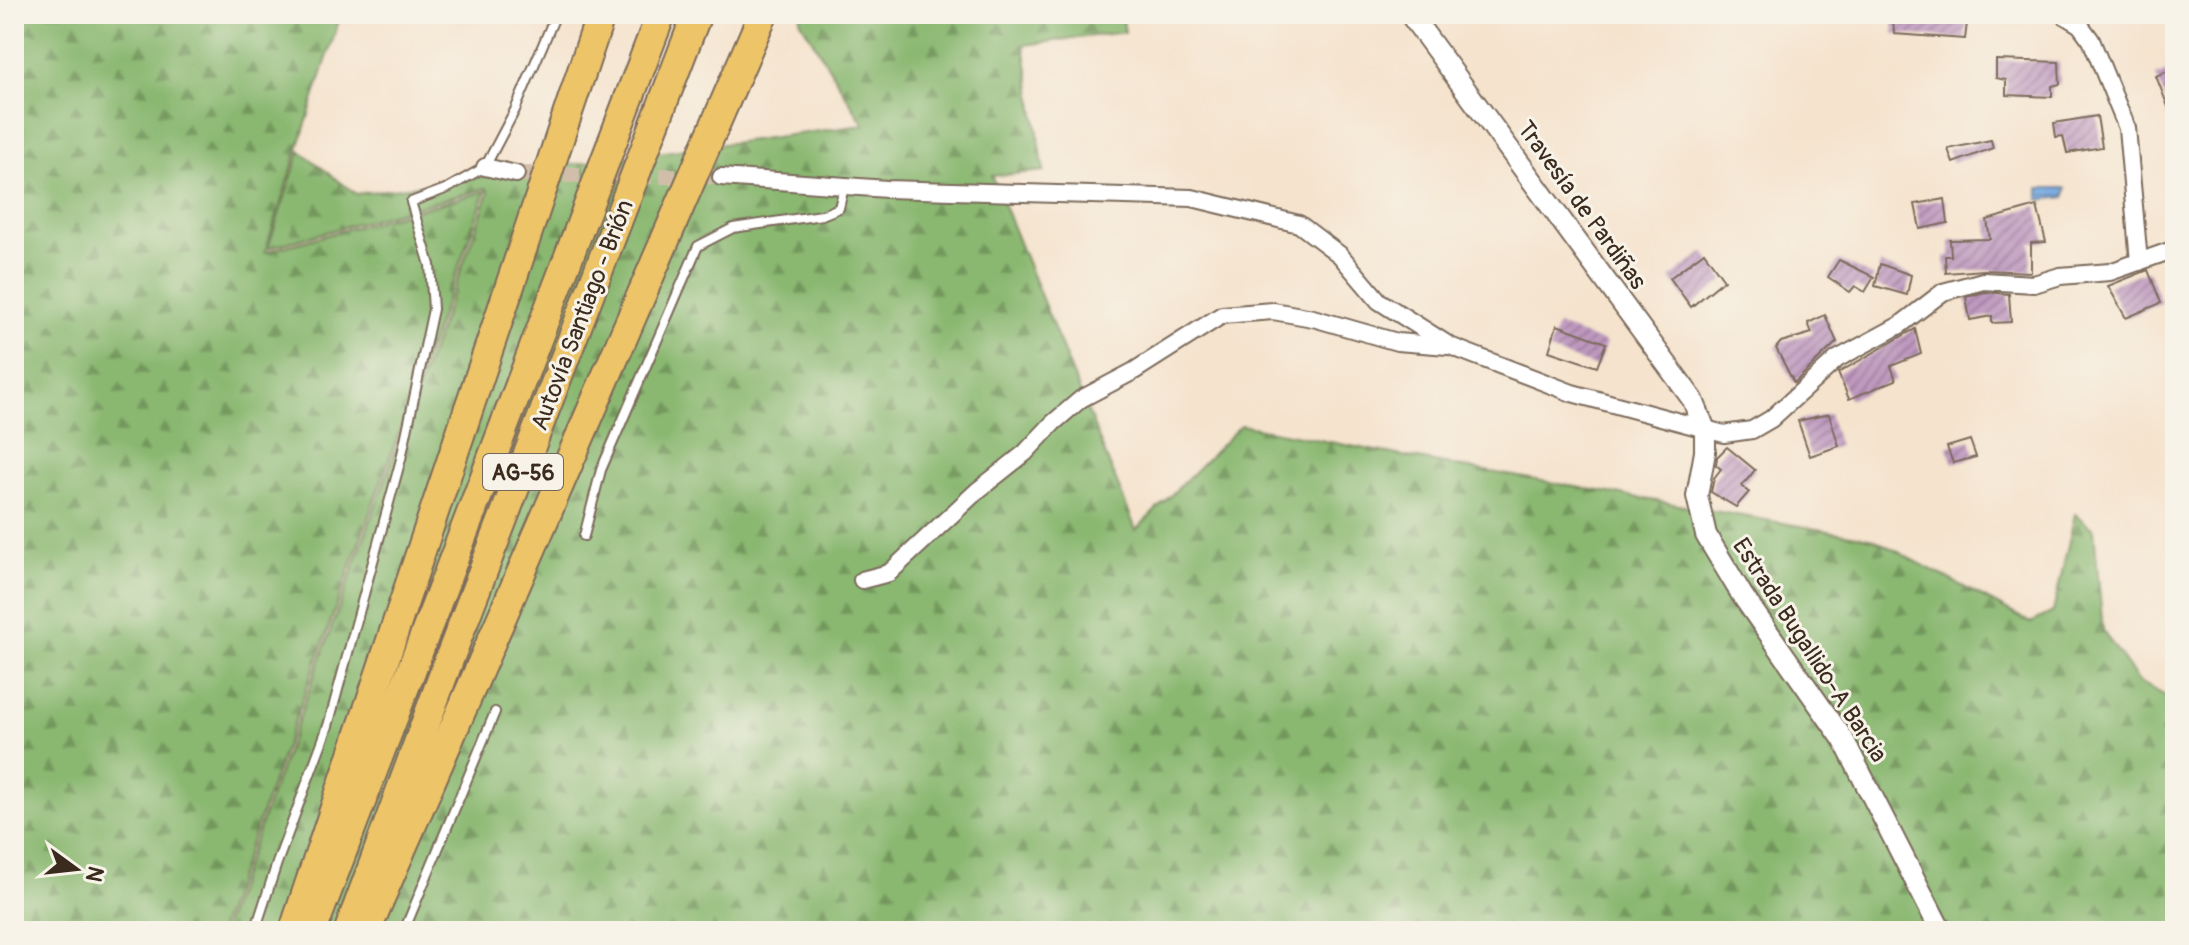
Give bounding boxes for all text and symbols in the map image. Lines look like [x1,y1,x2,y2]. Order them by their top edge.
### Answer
street label: Travesía de Pardiñas [1511,115,1653,295]
street label: Autovía Santiago - Brión [525,196,640,435]
road number: AG-56 [483,454,563,490]
street label: Estrada Bugallido-A Barcia [1726,533,1893,768]
north arrow [36,829,116,909]
text: N [79,863,110,885]

